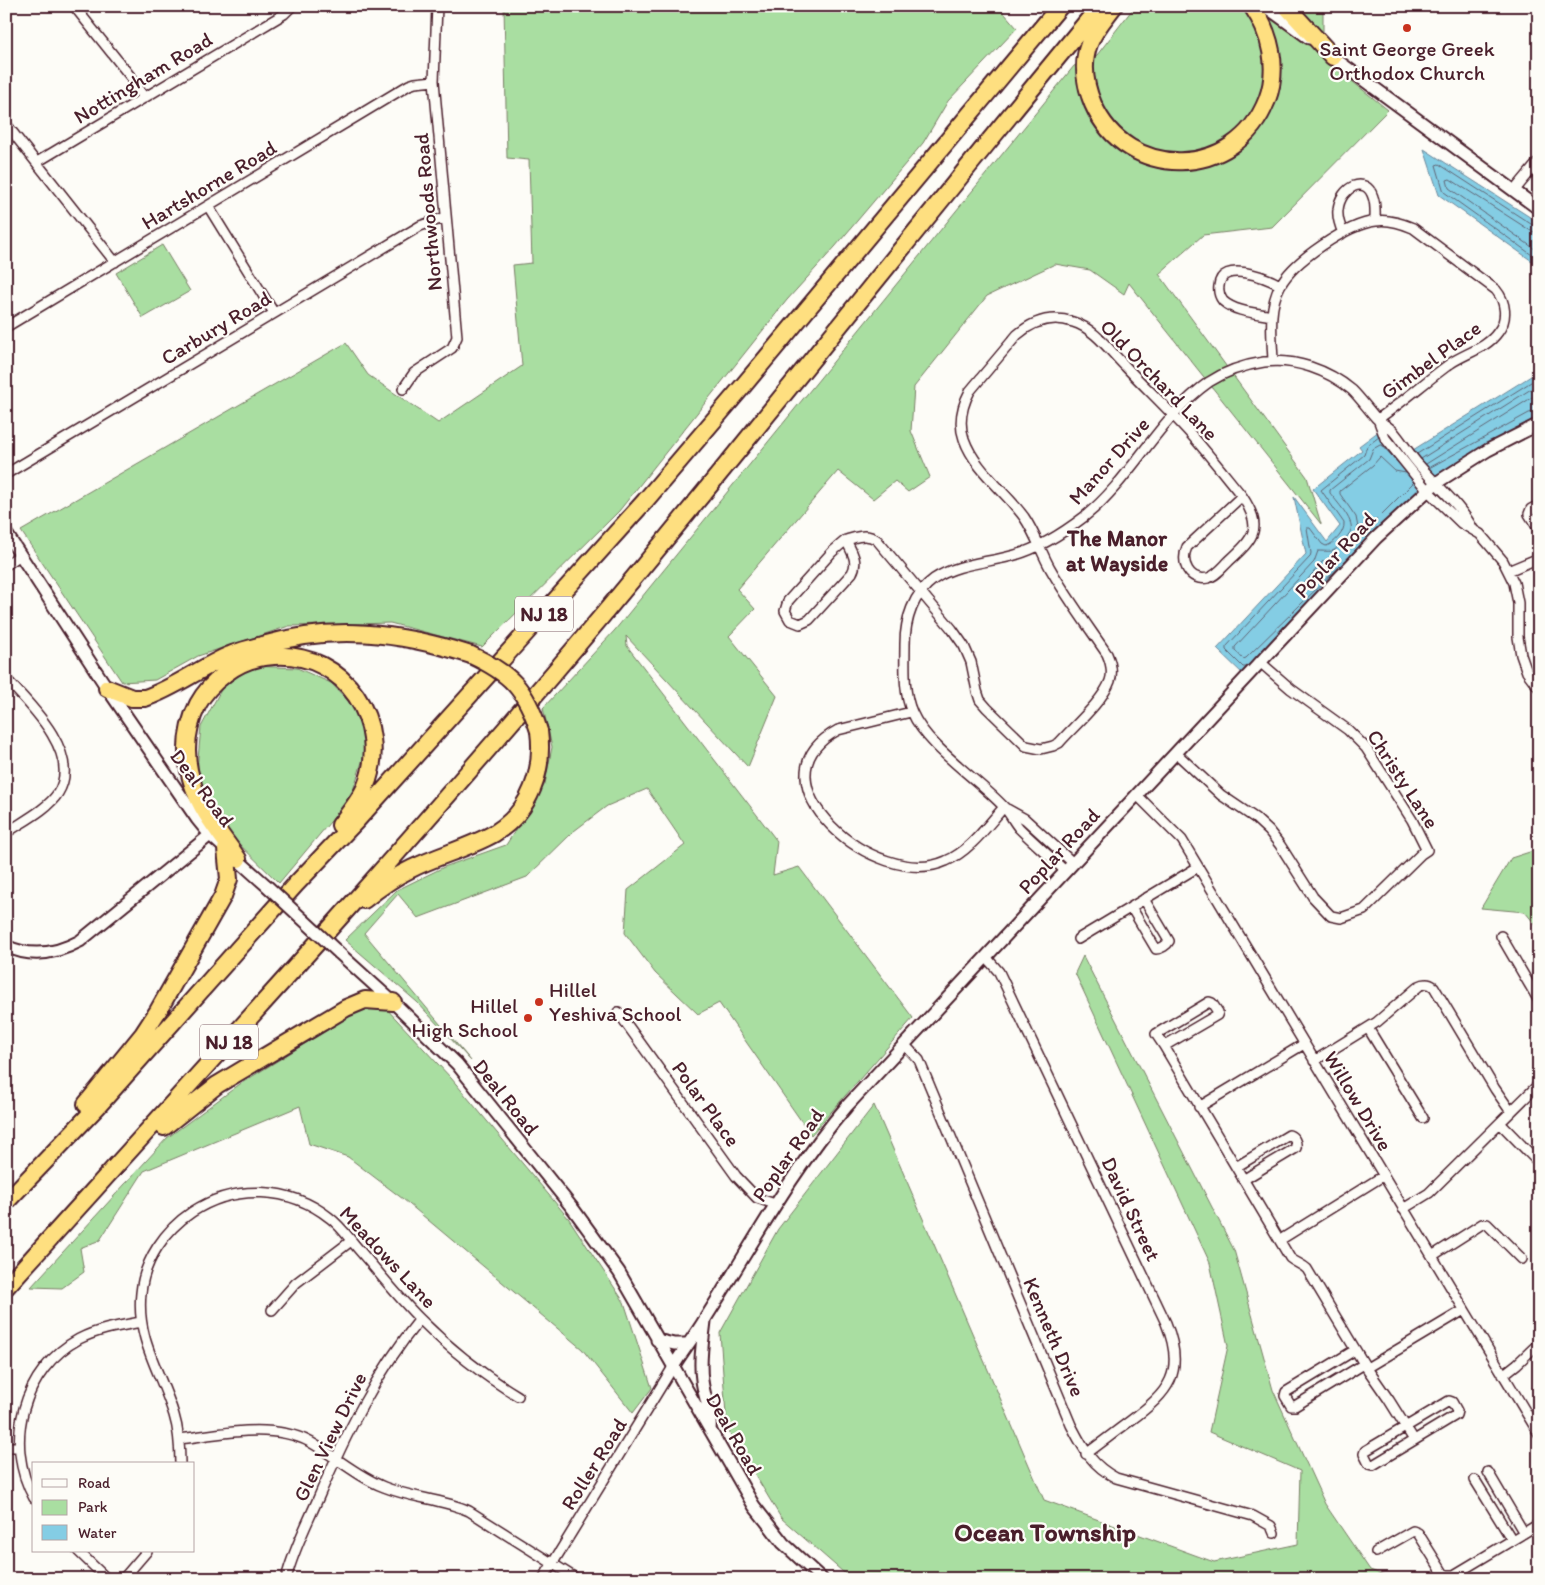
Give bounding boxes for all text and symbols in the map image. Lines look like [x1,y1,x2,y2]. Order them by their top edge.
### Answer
marker: Saint George Greek Orthodox Church [1401,22,1413,34]
street label: Nottingham Road [69,26,217,129]
place label: Saint George Greek Orthodox Church [1319,36,1495,85]
street label: Northwoods Road [408,132,447,292]
street label: Hartshorne Road [137,134,281,235]
street label: Carbury Road [156,285,275,370]
street label: Old Orchard Lane [1095,314,1224,446]
street label: Gimbel Place [1376,315,1486,404]
street label: Manor Drive [1063,412,1154,510]
street label: Poplar Road [1289,506,1381,603]
district label: The Manor at Wayside [1066,525,1168,577]
road number: NJ 18 [515,596,573,632]
street label: Christy Lane [1362,725,1445,833]
street label: Deal Road [165,744,240,831]
street label: Poplar Road [1013,802,1105,899]
place label: Hillel Yeshiva School [549,977,682,1026]
place label: Hillel High School [412,993,518,1042]
marker: Hillel Yeshiva School [533,996,545,1008]
marker: Hillel High School [522,1012,534,1024]
road number: NJ 18 [200,1024,258,1060]
street label: Willow Drive [1319,1046,1398,1155]
street label: Deal Road [468,1054,545,1140]
street label: Polar Place [667,1056,746,1151]
street label: Poplar Road [746,1103,829,1206]
street label: David Street [1096,1153,1166,1265]
street label: Meadows Lane [335,1200,442,1313]
street label: Kenneth Drive [1018,1273,1091,1400]
street label: Glen View Drive [288,1368,372,1505]
street label: Deal Road [701,1388,768,1479]
street label: Roller Road [555,1413,632,1515]
legend [32,1462,195,1552]
text: Road [78,1474,111,1492]
text: Park [78,1498,108,1516]
district label: Ocean Township [954,1516,1136,1548]
text: Water [78,1524,117,1542]

